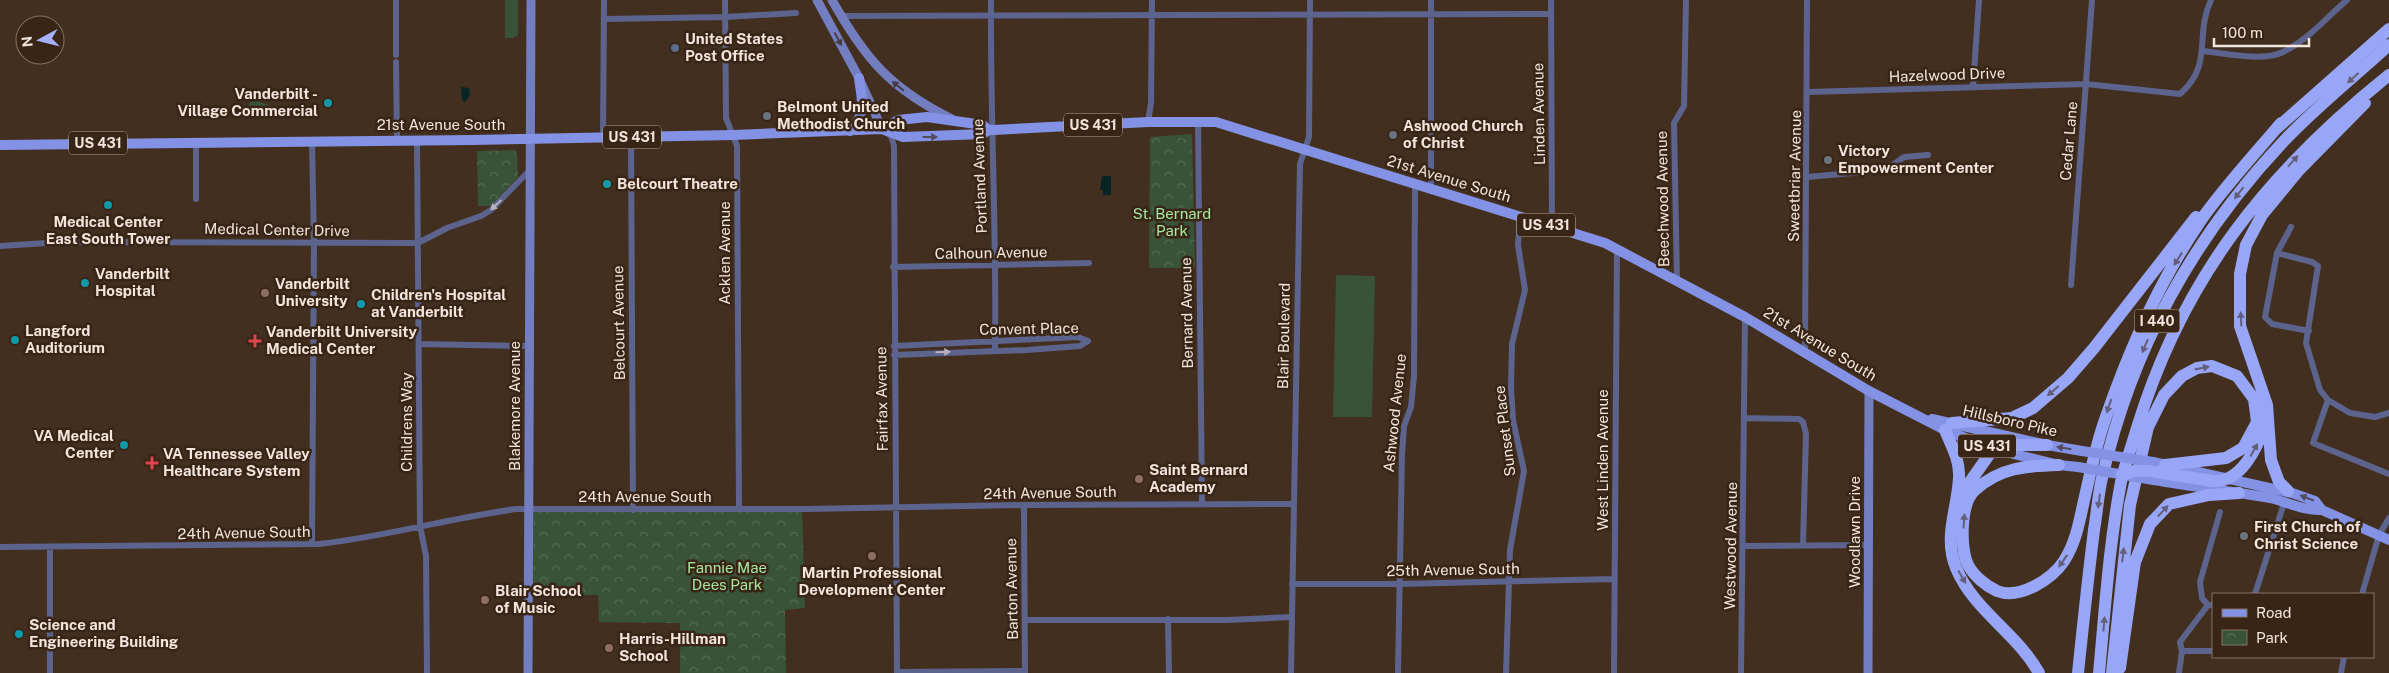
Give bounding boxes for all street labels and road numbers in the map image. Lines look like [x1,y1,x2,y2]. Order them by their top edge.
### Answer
street label: Linden Avenue [1529,63,1548,165]
street label: Hazelwood Drive [1888,64,2006,85]
street label: Cedar Lane [2057,101,2080,181]
street label: Sweetbriar Avenue [1785,110,1804,242]
road number: US 431 [1064,114,1122,136]
street label: 21st Avenue South [377,116,505,133]
street label: Portland Avenue [969,118,990,234]
road number: US 431 [603,125,661,148]
street label: Beechwood Avenue [1653,131,1672,267]
road number: US 431 [69,132,127,154]
street label: 21st Avenue South [1385,152,1513,205]
street label: Acklen Avenue [716,201,733,305]
road number: US 431 [1517,214,1575,236]
street label: Medical Center Drive [204,220,350,239]
street label: Calhoun Avenue [934,243,1047,262]
street label: Bernard Avenue [1177,257,1196,369]
street label: Belcourt Avenue [609,265,628,381]
street label: Blair Boulevard [1274,283,1293,389]
street label: 21st Avenue South [1761,303,1880,384]
road number: I 440 [2134,310,2180,332]
street label: Convent Place [979,319,1079,338]
street label: Blakemore Avenue [506,341,523,471]
street label: Fairfax Avenue [872,347,891,451]
street label: Ashwood Avenue [1380,353,1409,473]
street label: Childrens Way [398,372,415,472]
street label: Sunset Place [1490,385,1519,478]
street label: West Linden Avenue [1594,389,1611,531]
street label: Hillsboro Pike [1961,401,2059,440]
road number: US 431 [1958,434,2016,458]
street label: Woodlawn Drive [1846,476,1863,588]
street label: Westwood Avenue [1721,482,1740,610]
street label: 24th Avenue South [983,483,1117,502]
street label: 24th Avenue South [578,488,712,505]
street label: 24th Avenue South [177,523,311,542]
street label: Barton Avenue [1002,538,1021,640]
street label: 25th Avenue South [1386,560,1520,579]

